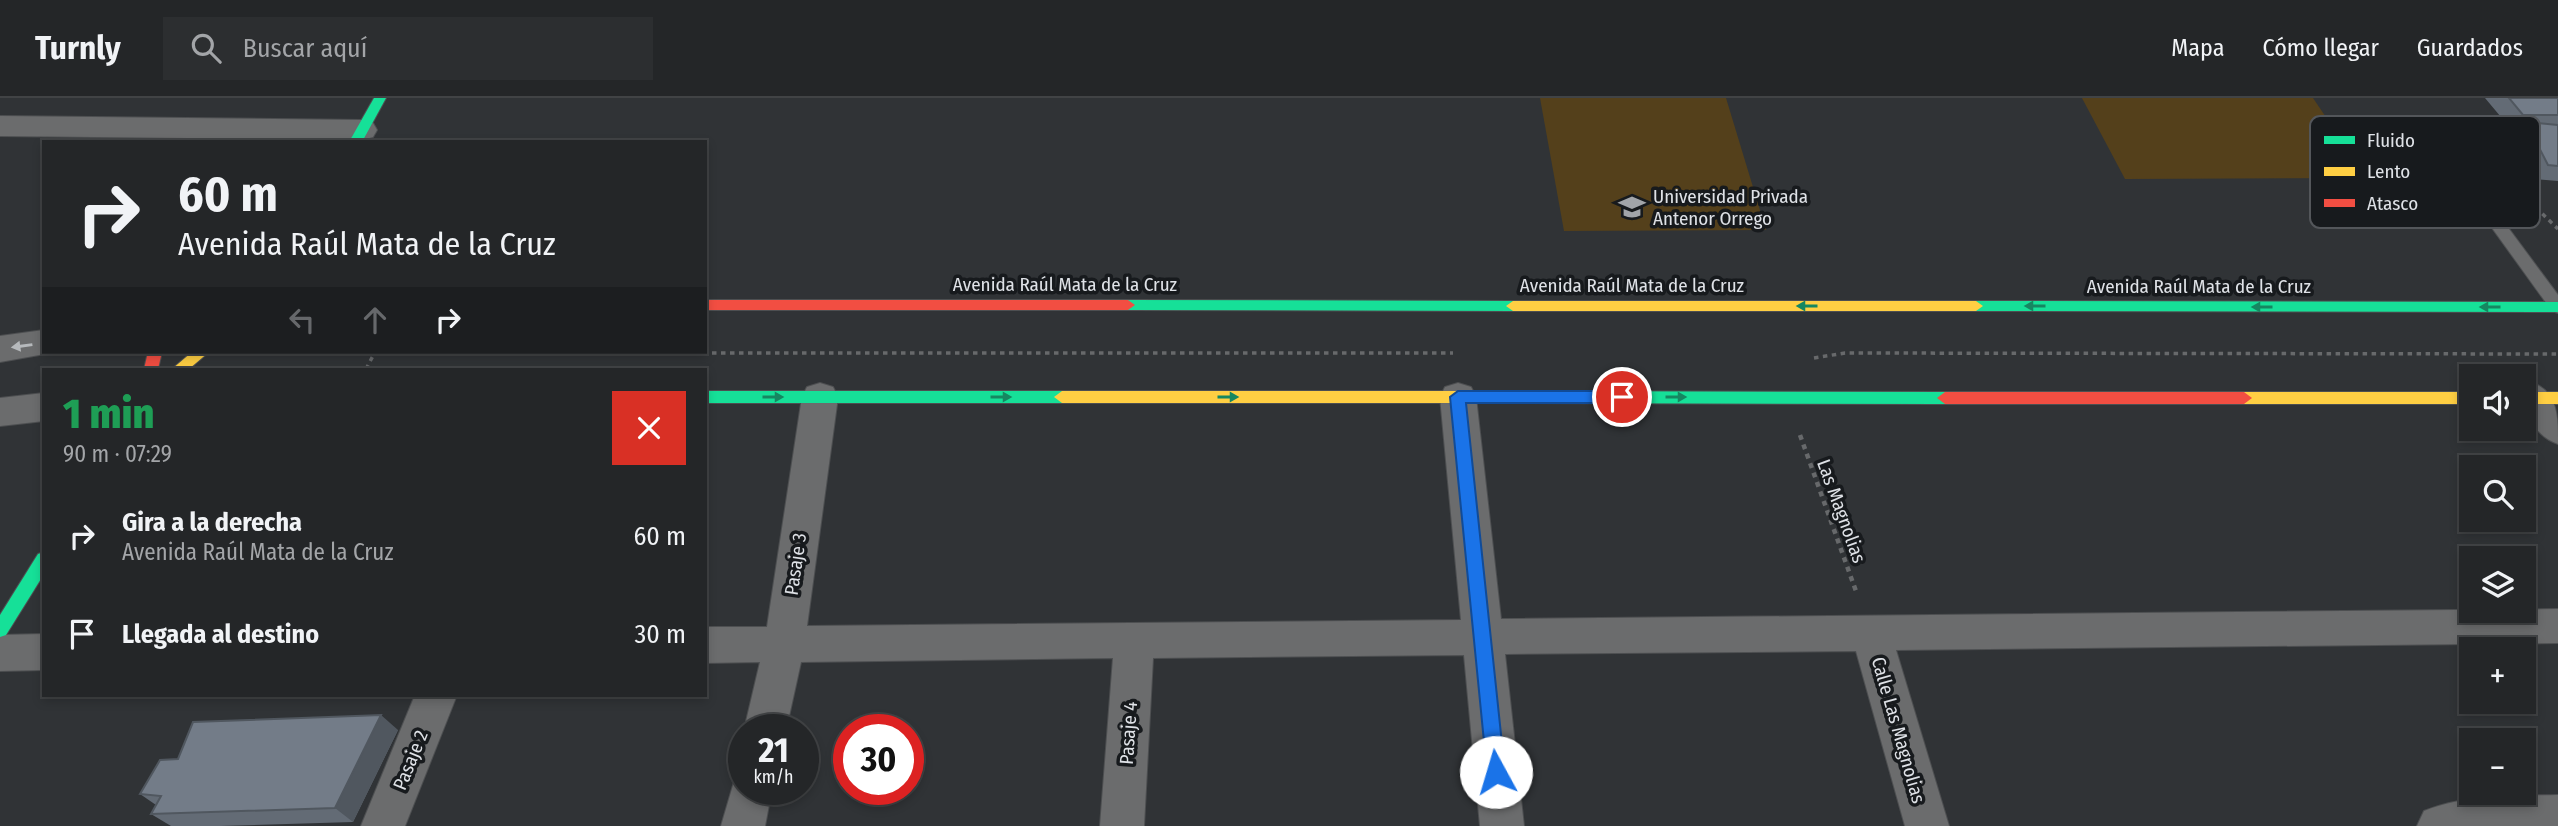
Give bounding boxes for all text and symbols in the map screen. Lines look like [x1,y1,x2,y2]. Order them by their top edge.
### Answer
search box [163,17,653,80]
text: Turnly [35,28,121,68]
icon: search [187,29,225,67]
text: Buscar aquí [243,33,367,64]
text: Mapa [2171,34,2224,62]
text: Cómo llegar [2262,34,2379,62]
text: Guardados [2417,34,2523,62]
legend [2310,116,2540,228]
text: Fluido [2367,129,2415,152]
text: Lento [2367,160,2410,183]
text: 60 m [178,165,278,224]
icon: right [63,168,154,259]
place label: Universidad Privada Antenor Orrego [1653,185,1808,230]
school or university icon: Universidad Privada Antenor Orrego [1617,192,1647,222]
text: Atasco [2367,192,2418,215]
text: Avenida Raúl Mata de la Cruz [178,225,556,263]
street label: Avenida Raúl Mata de la Cruz [953,273,1178,296]
street label: Avenida Raúl Mata de la Cruz [1520,274,1745,297]
street label: Avenida Raúl Mata de la Cruz [2087,275,2312,298]
one-way arrow [1796,300,1818,312]
icon: left [283,301,321,339]
icon: ahead [356,301,394,339]
icon: right [429,301,467,339]
one-way arrow [2024,301,2046,312]
one-way arrow [2251,301,2273,313]
one-way arrow [2479,301,2501,313]
one-way arrow [11,341,33,352]
map controls [2459,364,2536,805]
button: sound [2459,364,2536,441]
pin [1592,367,1652,427]
icon: arrive [1603,378,1641,416]
text: 1 min [63,389,154,439]
button: close [612,391,686,465]
one-way arrow [763,391,785,403]
one-way arrow [990,391,1012,403]
one-way arrow [1218,391,1240,403]
one-way arrow [1666,391,1688,403]
text: 90 m · 07:29 [63,440,172,468]
button: search [2459,455,2536,532]
street label: Las Magnolias [1812,456,1871,566]
text: Gira a la derecha [122,507,302,538]
icon: right [63,517,101,555]
text: 60 m [633,521,686,552]
street label: Pasaje 3 [780,532,811,597]
text: Avenida Raúl Mata de la Cruz [122,538,393,566]
button: layers [2459,546,2536,623]
icon: arrive [63,615,101,653]
text: Llegada al destino [122,619,319,650]
text: 30 m [635,619,686,650]
button: + [2459,637,2536,714]
street label: Calle Las Magnolias [1867,654,1930,806]
street label: Pasaje 4 [1115,701,1142,765]
speed limit sign: 30 [833,714,924,805]
street label: Pasaje 2 [388,727,433,793]
button: − [2459,728,2536,805]
text: 21 [758,729,789,771]
position arrow [1459,735,1533,809]
text: km/h [753,766,794,788]

